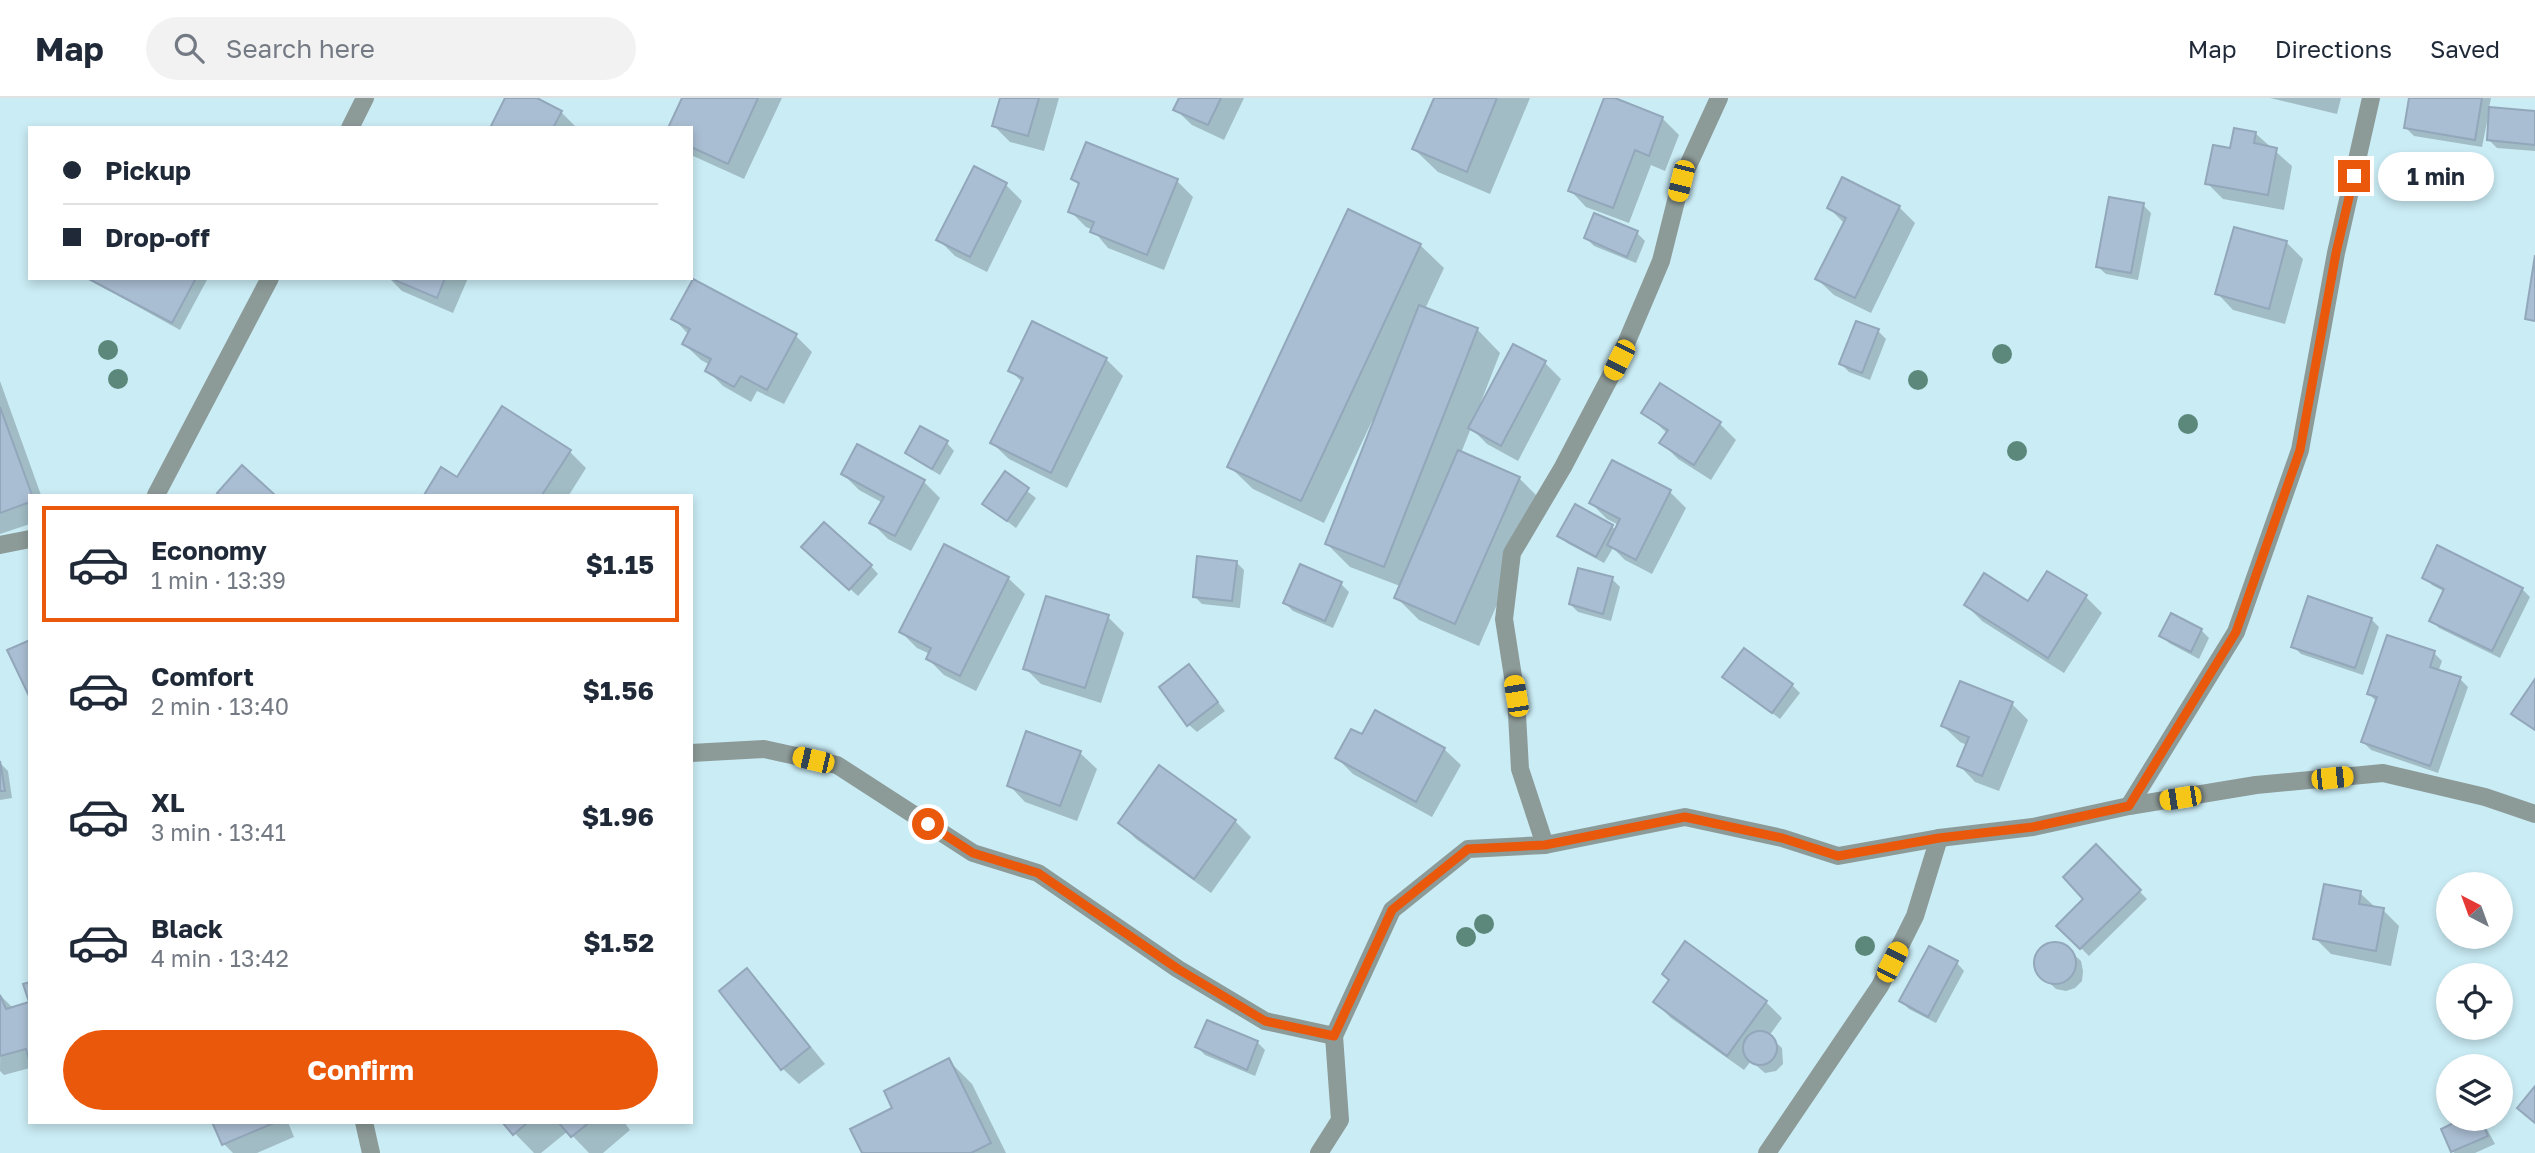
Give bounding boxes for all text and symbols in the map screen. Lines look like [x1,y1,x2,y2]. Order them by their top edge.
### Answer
search box [146,17,636,80]
text: Map [35,29,104,68]
icon: search [170,29,208,67]
text: Search here [226,33,375,64]
text: Map [2188,34,2237,63]
text: Directions [2275,34,2392,63]
text: Saved [2430,34,2500,63]
callout: 1 min [2378,152,2494,200]
text: Pickup [105,155,191,186]
car [1666,158,1697,204]
route end [2338,160,2370,192]
text: 1 min [2407,162,2465,190]
text: Drop-off [105,222,210,253]
car [1601,337,1638,383]
icon: car [67,533,130,596]
text: Economy [151,535,267,566]
text: $1.15 [586,549,654,580]
text: 1 min · 13:39 [151,566,286,594]
icon: car [67,659,130,722]
text: Comfort [151,661,254,692]
car [1503,674,1530,718]
text: $1.56 [582,675,654,706]
text: 2 min · 13:40 [151,692,289,720]
car [791,745,836,775]
car [2311,765,2354,791]
car [2158,784,2203,812]
icon: car [67,785,130,848]
text: XL [151,787,185,818]
text: $1.96 [582,801,654,832]
route start [912,808,944,840]
text: 3 min · 13:41 [151,818,286,846]
north arrow [2436,872,2513,948]
map controls [2436,872,2513,1131]
icon: car [67,911,130,974]
text: Black [151,913,223,944]
text: $1.52 [583,927,654,958]
car [1874,939,1911,985]
text: 4 min · 13:42 [151,944,289,972]
button: locate [2436,963,2513,1040]
button: Confirm [63,1030,658,1110]
button: layers [2436,1054,2513,1131]

